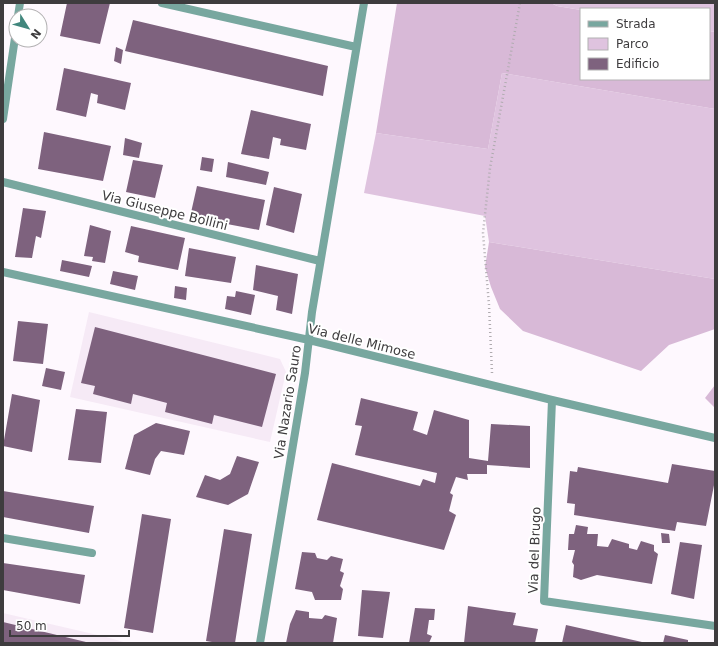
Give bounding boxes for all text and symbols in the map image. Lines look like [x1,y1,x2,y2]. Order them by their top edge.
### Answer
north arrow [8,8,48,48]
legend [580,8,710,80]
text: Strada [616,17,656,31]
text: N [28,26,44,41]
text: Parco [616,37,649,51]
text: Edificio [616,57,659,71]
street label: Via Giuseppe Bollini [100,188,229,233]
street label: Via delle Mimose [307,321,417,362]
street label: Via Nazario Sauro [271,344,304,460]
street label: Via del Brugo [525,506,544,594]
scale bar [10,612,129,638]
text: 50 m [16,619,47,633]

